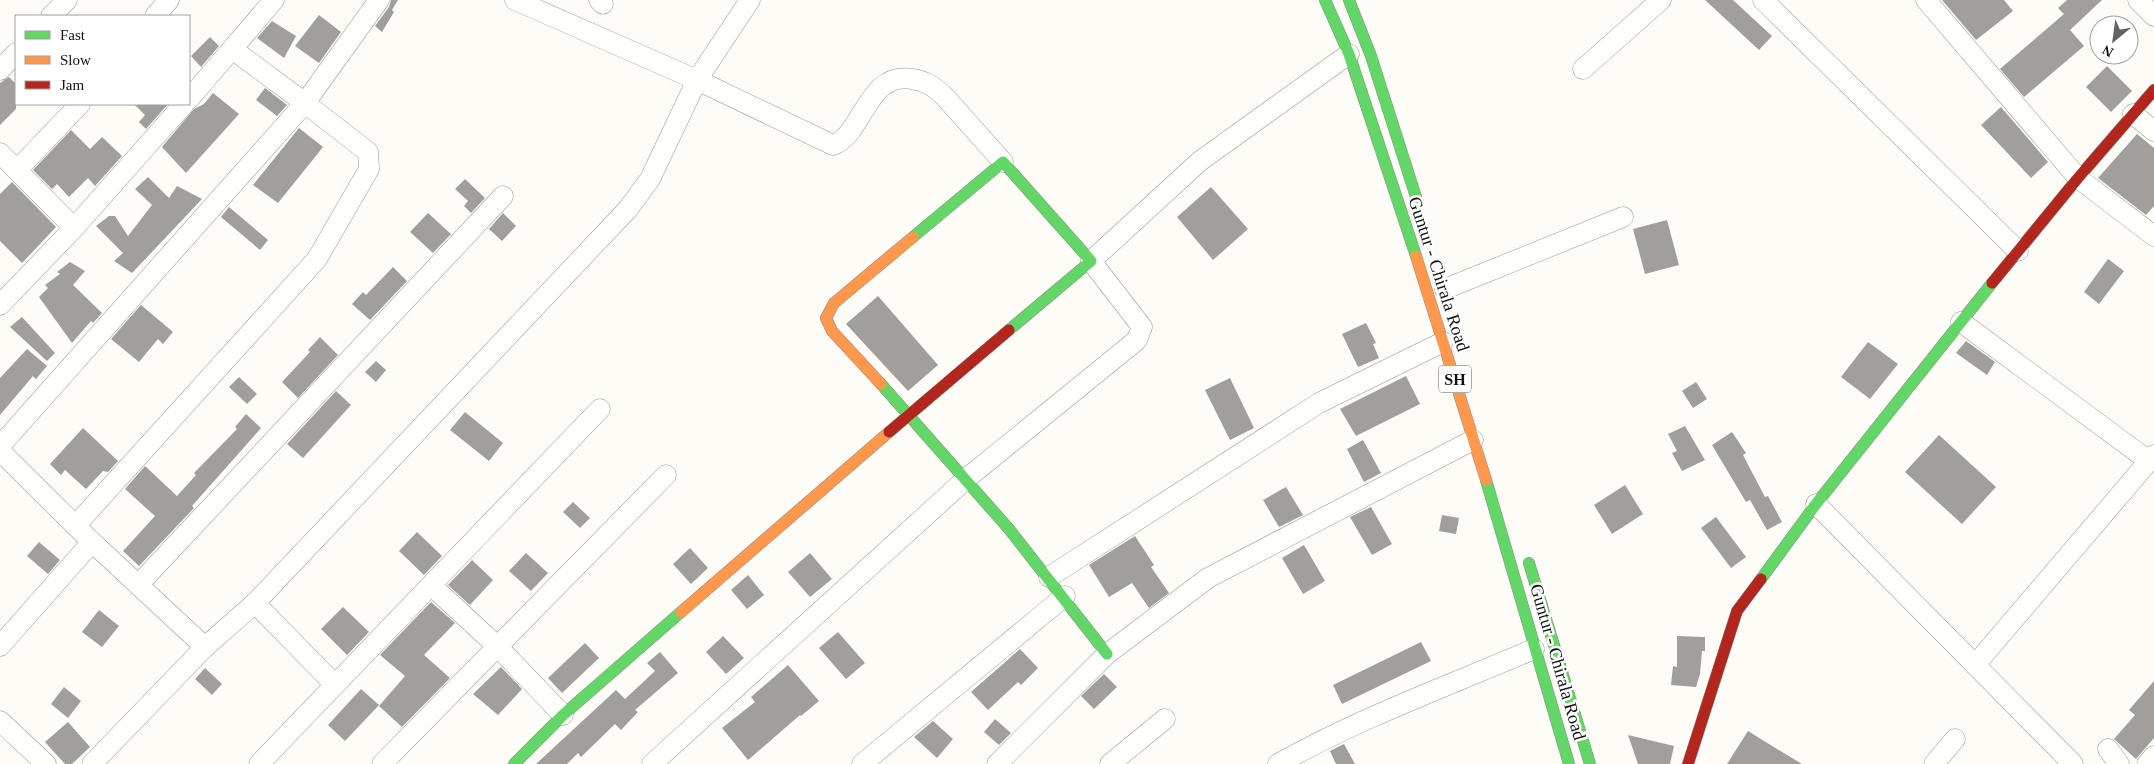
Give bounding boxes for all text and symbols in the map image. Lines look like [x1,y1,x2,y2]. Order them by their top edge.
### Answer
legend [15,15,190,105]
north arrow [2089,15,2139,65]
text: Fast [60,27,86,43]
text: N [2100,42,2116,60]
text: Slow [60,52,91,68]
text: Jam [60,77,84,93]
street label: Guntur - Chirala Road [1405,194,1473,354]
road number: SH [1439,366,1471,392]
street label: Guntur - Chirala Road [1526,582,1590,742]

